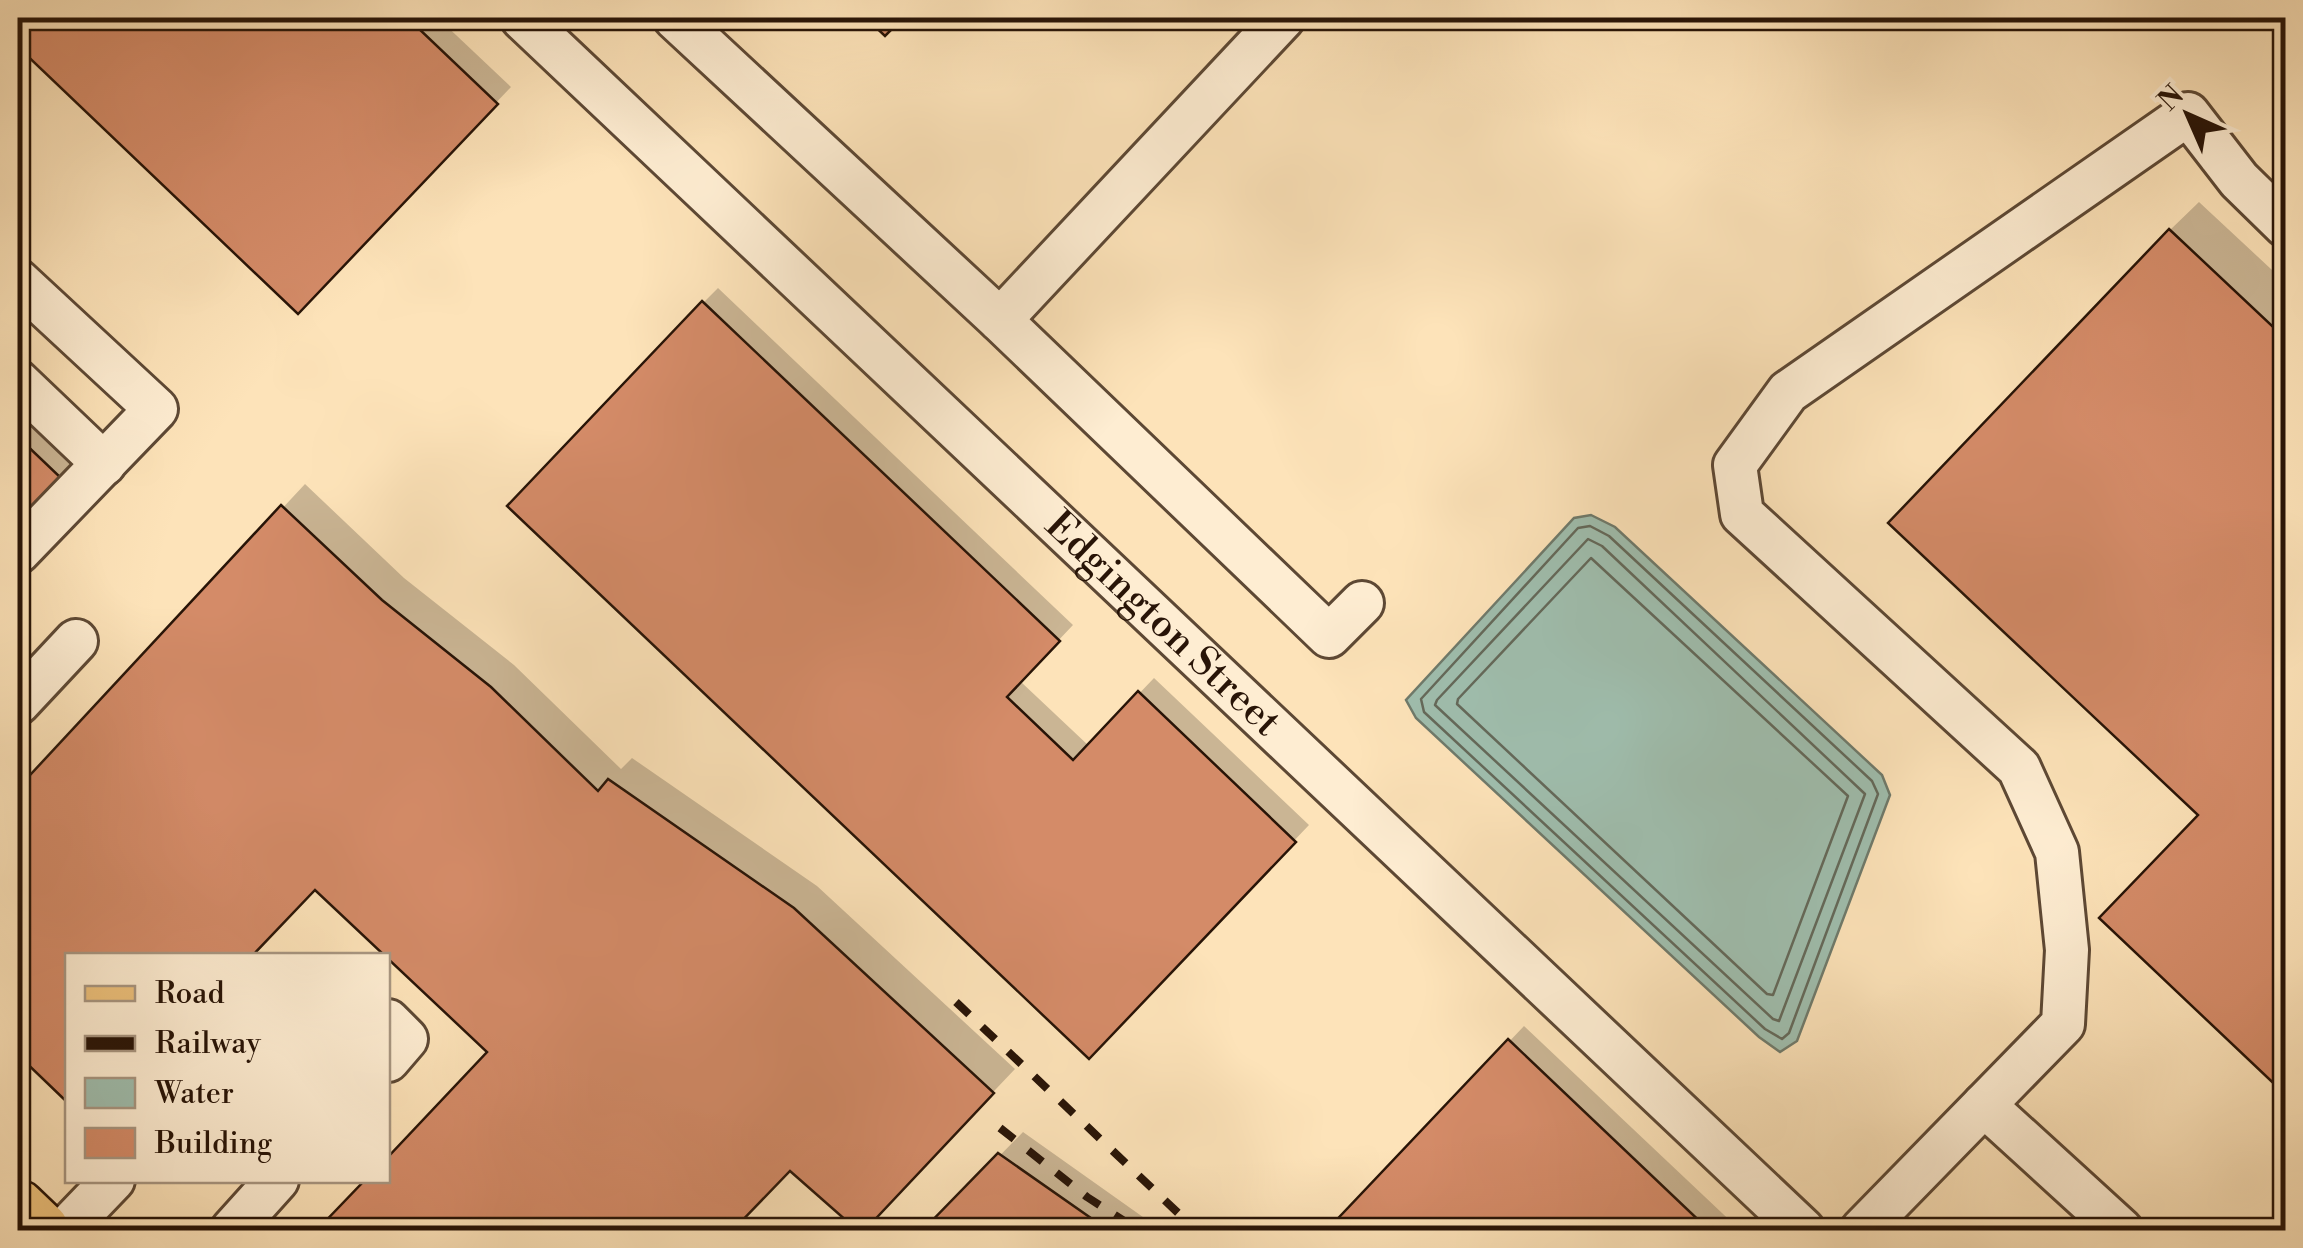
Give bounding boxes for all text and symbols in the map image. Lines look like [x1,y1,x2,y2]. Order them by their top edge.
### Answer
north arrow [2138,65,2238,165]
text: N [2151,78,2192,119]
street label: Edgington Street [1034,501,1291,747]
legend [65,953,390,1183]
text: Road [155,975,225,1013]
text: Railway [155,1025,261,1063]
text: Water [154,1075,234,1113]
text: Building [154,1125,273,1163]

